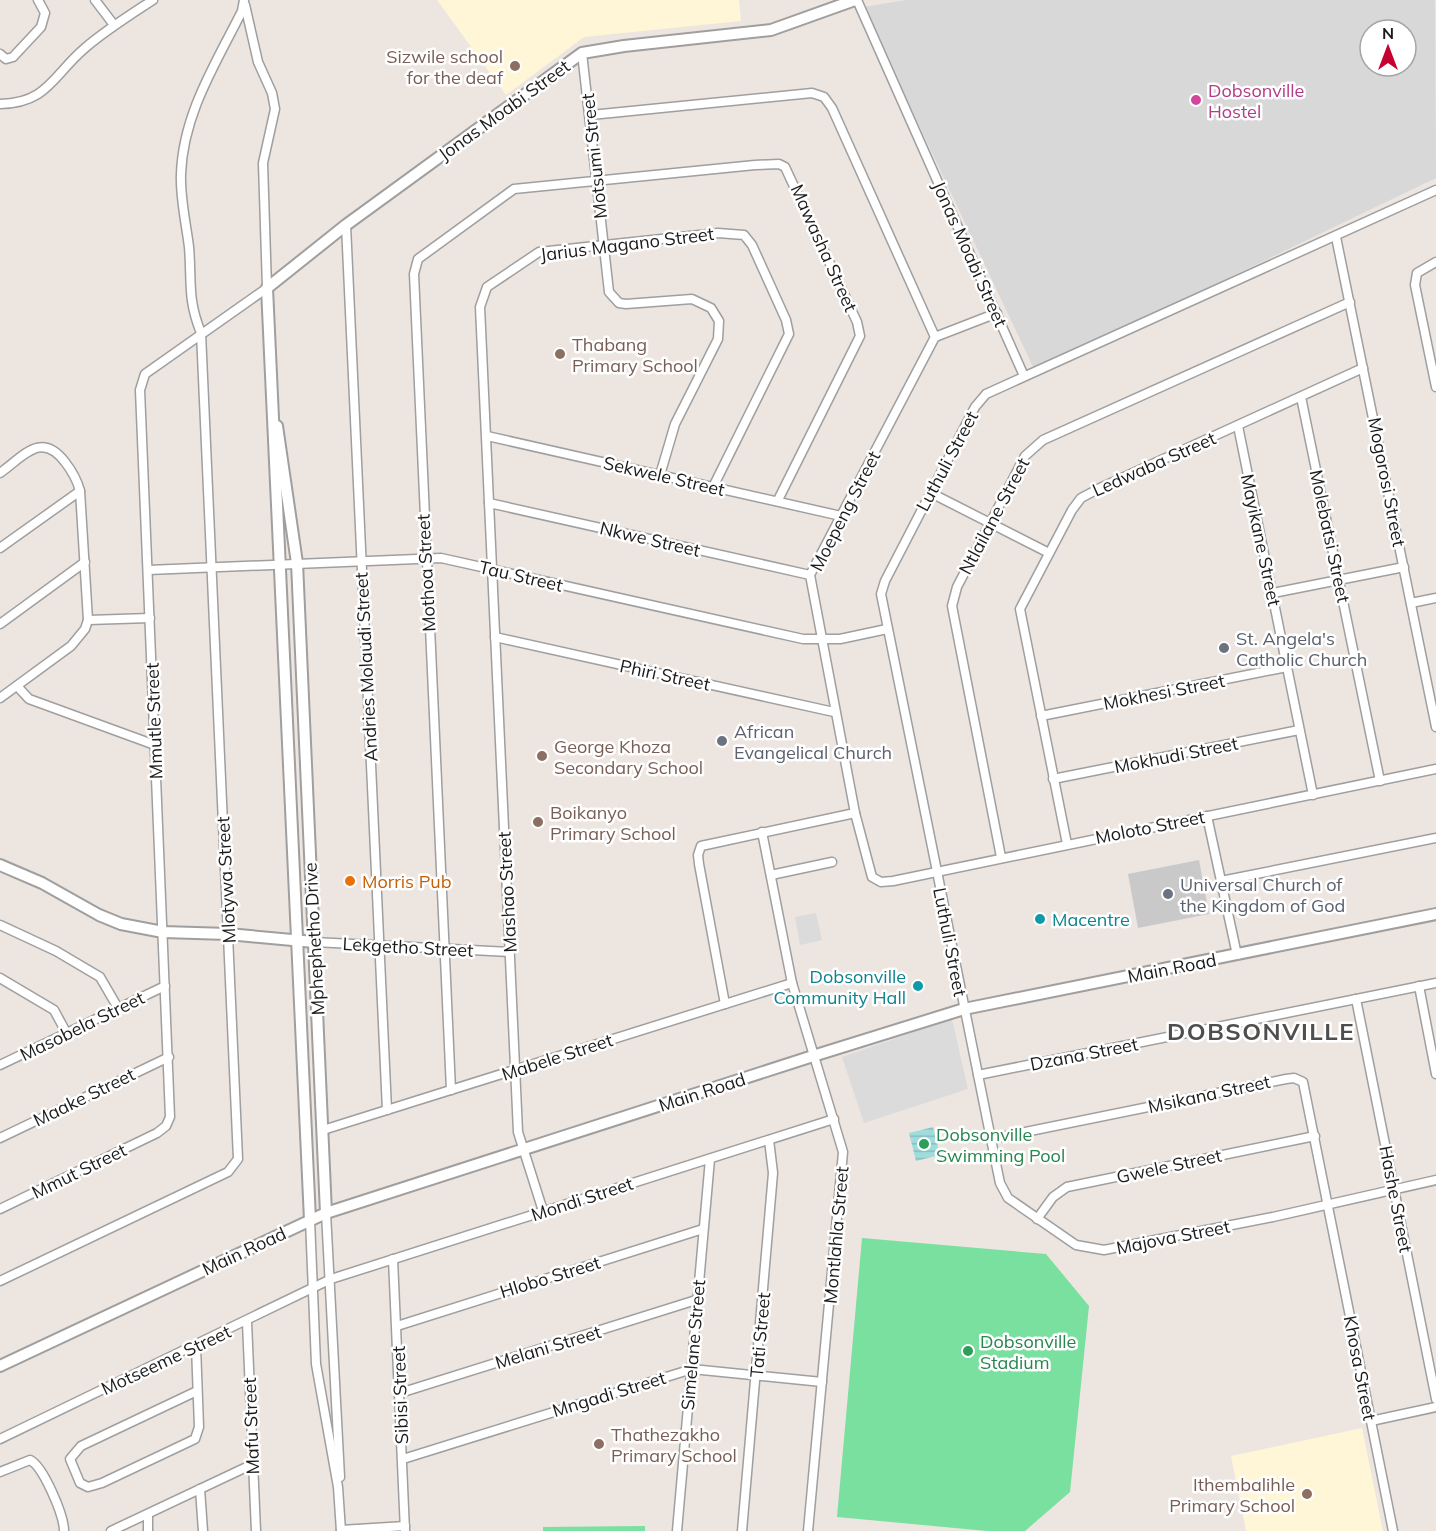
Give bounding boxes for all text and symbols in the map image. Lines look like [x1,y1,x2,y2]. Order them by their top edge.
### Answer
north arrow [1358,18,1418,78]
text: N [1382,23,1394,43]
place label: Sizwile school for the deaf [386,45,504,89]
street label: Jonas Moabi Street [434,54,574,166]
marker: Sizwile school for the deaf [508,59,522,73]
place label: Dobsonville Hostel [1208,79,1304,123]
street label: Motsumi Street [576,92,612,220]
marker: Dobsonville Hostel [1189,93,1203,107]
street label: Jonas Moabi Street [928,177,1012,331]
street label: Mawasha Street [786,181,862,315]
street label: Jarius Magano Street [539,222,715,266]
place label: Thabang Primary School [572,333,698,377]
marker: Thabang Primary School [553,347,567,361]
street label: Luthuli Street [911,407,983,515]
street label: Mogorosi Street [1363,415,1411,549]
street label: Ledwaba Street [1089,427,1219,501]
street label: Moepeng Street [805,447,885,575]
street label: Sekwele Street [601,451,727,501]
street label: Ntlailane Street [954,454,1034,578]
street label: Molebatsi Street [1305,467,1355,605]
street label: Mayikane Street [1236,472,1286,608]
street label: Mothoa Street [411,513,441,633]
street label: Nkwe Street [598,516,702,562]
street label: Tau Street [477,555,565,597]
street label: Andries Molaudi Street [350,572,382,762]
place label: St. Angela's Catholic Church [1236,627,1367,671]
marker: St. Angela's Catholic Church [1217,641,1231,655]
street label: Phiri Street [618,654,712,696]
street label: Mmutle Street [140,662,168,780]
street label: Mokhesi Street [1101,669,1227,715]
place label: African Evangelical Church [734,720,892,764]
street label: Mokhudi Street [1112,732,1240,778]
marker: African Evangelical Church [715,734,729,748]
place label: George Khoza Secondary School [554,735,703,779]
marker: George Khoza Secondary School [535,749,549,763]
place label: Boikanyo Primary School [550,801,676,845]
street label: Moloto Street [1093,805,1207,849]
marker: Boikanyo Primary School [531,815,545,829]
street label: Mlotywa Street [211,816,241,944]
street label: Mashao Street [492,831,522,953]
street label: Mphephetho Drive [299,862,329,1016]
place label: Morris Pub [362,870,452,893]
place label: Universal Church of the Kingdom of God [1180,873,1345,917]
marker: Morris Pub [343,874,357,888]
street label: Luthuli Street [928,886,972,998]
marker: Universal Church of the Kingdom of God [1161,887,1175,901]
place label: Macentre [1052,908,1130,931]
marker: Macentre [1033,912,1047,926]
street label: Lekgetho Street [342,932,474,962]
street label: Main Road [1126,948,1218,988]
place label: Dobsonville Community Hall [773,965,906,1009]
marker: Dobsonville Community Hall [911,979,925,993]
street label: Masobela Street [16,986,148,1066]
district label: DOBSONVILLE [1167,1016,1355,1046]
street label: Mabele Street [499,1028,615,1086]
street label: Dzana Street [1028,1032,1140,1076]
street label: Maake Street [29,1062,139,1132]
street label: Main Road [656,1067,748,1117]
street label: Msikana Street [1146,1070,1272,1118]
place label: Dobsonville Swimming Pool [936,1123,1065,1167]
marker: Dobsonville Swimming Pool [917,1137,931,1151]
street label: Mmut Street [28,1138,130,1204]
street label: Gwele Street [1114,1144,1224,1188]
street label: Hashe Street [1374,1144,1418,1254]
street label: Montlahla Street [819,1165,853,1305]
street label: Mondi Street [528,1172,636,1226]
street label: Majova Street [1114,1215,1232,1259]
street label: Main Road [198,1222,290,1280]
street label: Hlobo Street [497,1251,603,1303]
street label: Simelane Street [676,1279,710,1411]
street label: Tati Street [745,1291,775,1379]
street label: Khosa Street [1339,1314,1381,1422]
street label: Motseeme Street [97,1320,235,1400]
street label: Melani Street [492,1320,604,1374]
place label: Dobsonville Stadium [980,1330,1076,1374]
marker: Dobsonville Stadium [961,1344,975,1358]
street label: Sibisi Street [387,1345,413,1445]
street label: Mngadi Street [550,1366,668,1422]
street label: Mafu Street [238,1377,264,1475]
place label: Thathezakho Primary School [611,1423,737,1467]
marker: Thathezakho Primary School [592,1437,606,1451]
place label: Ithembalihle Primary School [1169,1473,1295,1517]
marker: Ithembalihle Primary School [1300,1487,1314,1501]

